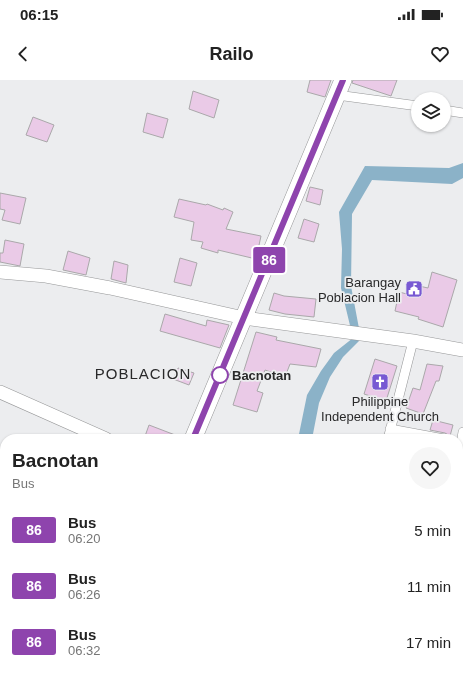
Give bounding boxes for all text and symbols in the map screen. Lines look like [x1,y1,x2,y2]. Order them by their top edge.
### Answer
text: 06:15 [20,6,58,23]
icon: back [12,43,34,65]
icon: heart [429,43,451,65]
text: Railo [209,44,254,64]
map controls [411,92,451,132]
button: layers [411,92,451,132]
line badge: 86 [251,247,287,273]
text: 86 [261,252,277,268]
place label: Barangay Poblacion Hall [318,275,401,305]
public building icon: Barangay Poblacion Hall [404,279,424,299]
district label: POBLACION [95,365,191,382]
marker: Bacnotan [211,366,229,384]
place label: Bacnotan [232,368,291,383]
church icon: Philippine Independent Church [370,372,390,392]
place label: Philippine Independent Church [321,394,439,424]
button: heart [409,447,451,489]
text: Bacnotan [12,450,99,471]
text: Bus [12,476,34,491]
text: Bus [68,514,96,531]
text: 86 [26,522,42,538]
text: 5 min [414,522,451,539]
text: 06:20 [68,531,101,546]
text: Bus [68,570,96,587]
text: 86 [26,578,42,594]
text: 11 min [407,578,451,595]
text: 06:26 [68,587,101,602]
text: Bus [68,626,96,643]
text: 86 [26,634,42,650]
text: 17 min [406,634,451,651]
text: 06:32 [68,643,101,658]

